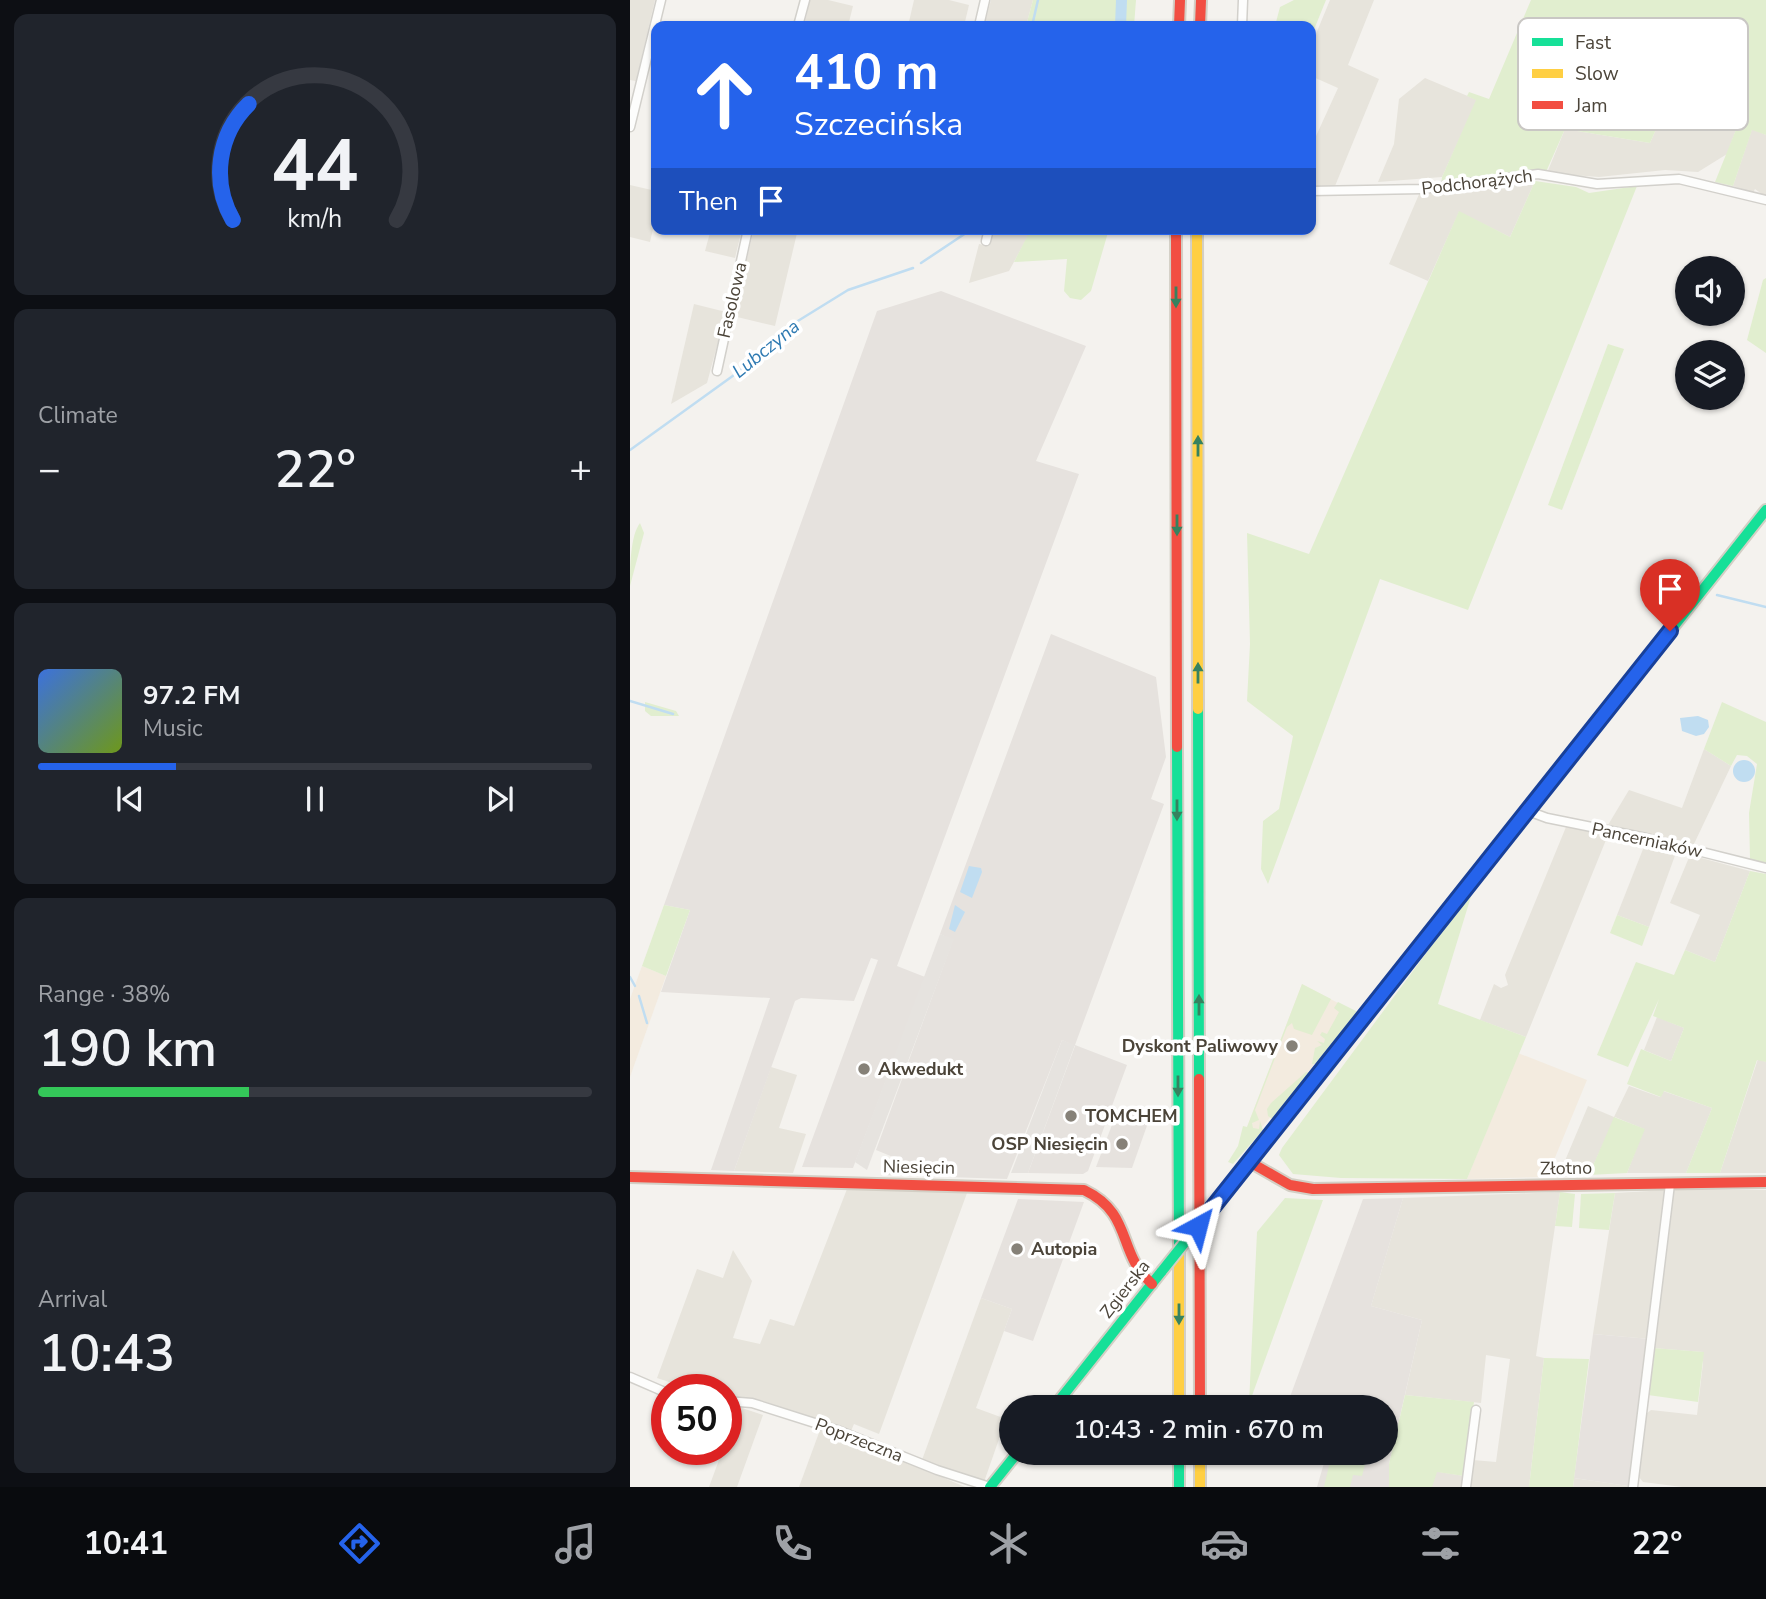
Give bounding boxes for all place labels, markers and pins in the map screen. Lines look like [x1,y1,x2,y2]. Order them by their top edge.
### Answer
pin [1640,559,1700,631]
place label: Dyskont Paliwowy [1122,1034,1279,1058]
marker: Dyskont Paliwowy [1284,1038,1300,1054]
place label: Akwedukt [878,1057,963,1081]
marker: Akwedukt [856,1061,872,1077]
place label: TOMCHEM [1085,1104,1178,1128]
marker: TOMCHEM [1063,1108,1079,1124]
place label: OSP Niesięcin [991,1132,1108,1156]
marker: OSP Niesięcin [1114,1136,1130,1152]
place label: Autopia [1031,1237,1097,1261]
marker: Autopia [1009,1241,1025,1257]

